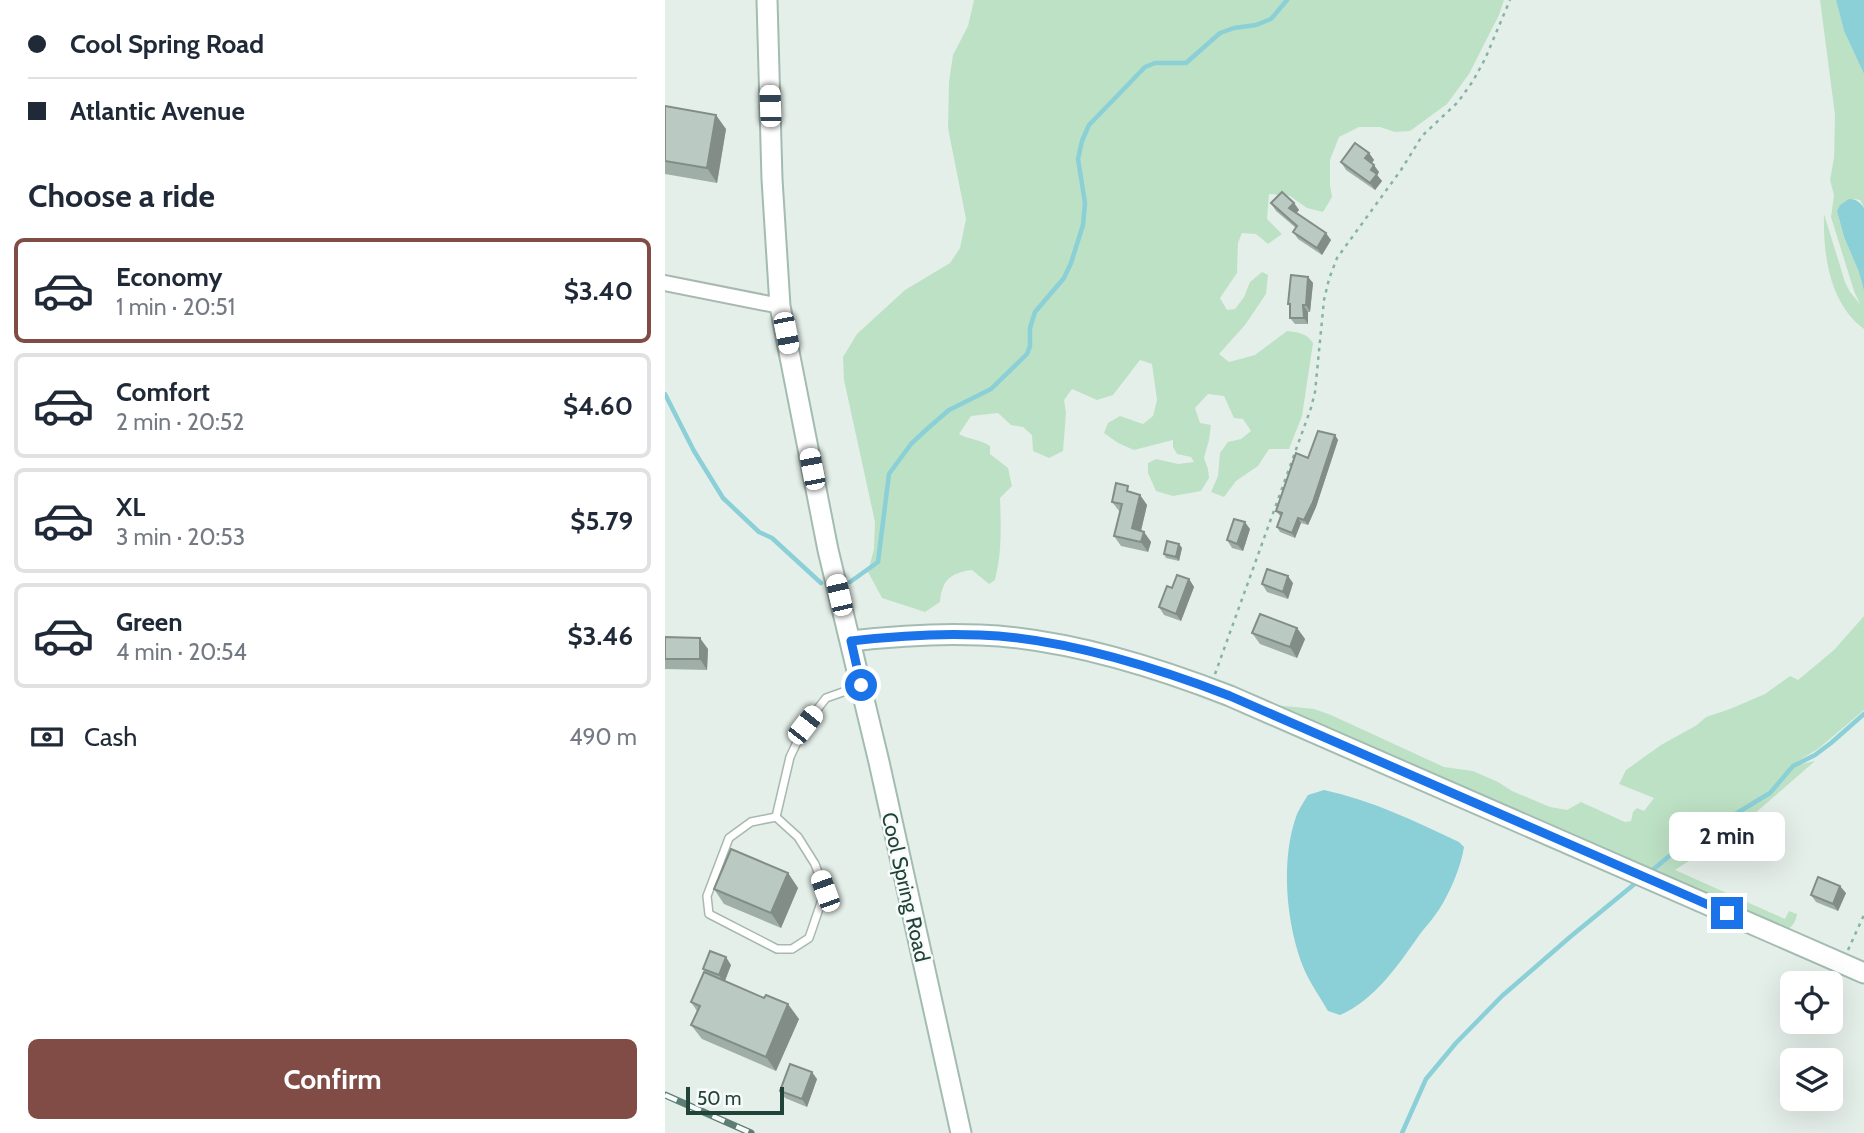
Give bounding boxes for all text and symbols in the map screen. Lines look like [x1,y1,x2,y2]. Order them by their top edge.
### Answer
text: Cool Spring Road [70,28,264,60]
car [759,85,782,127]
text: Atlantic Avenue [70,95,245,127]
text: Choose a ride [28,176,215,215]
icon: car [32,259,95,322]
text: Economy [116,261,222,293]
text: $3.40 [564,275,633,307]
text: 1 min · 20:51 [116,293,235,321]
car [772,310,801,356]
icon: car [32,374,95,437]
text: Comfort [116,376,210,408]
text: $4.60 [563,390,633,422]
text: 2 min · 20:52 [116,408,244,436]
car [798,446,827,492]
icon: car [32,489,95,552]
text: XL [116,491,145,523]
text: $5.79 [570,505,633,537]
text: 3 min · 20:53 [116,523,245,551]
car [825,572,854,618]
icon: car [32,604,95,667]
text: Green [116,606,183,638]
text: $3.46 [567,620,633,652]
text: 4 min · 20:54 [116,638,247,666]
route start [845,669,877,701]
car [784,702,827,748]
icon: cash [28,718,66,756]
text: Cash [84,721,137,753]
text: 490 m [569,723,637,751]
street label: Cool Spring Road [877,810,935,964]
callout: 2 min [1669,811,1785,860]
text: 2 min [1699,822,1755,850]
car [808,868,843,914]
route end [1711,897,1743,929]
map controls [1780,971,1843,1111]
button: locate [1780,971,1843,1034]
button: Confirm [28,1039,637,1119]
button: layers [1780,1048,1843,1111]
scale bar [686,1084,784,1116]
text: 50 m [697,1087,741,1110]

